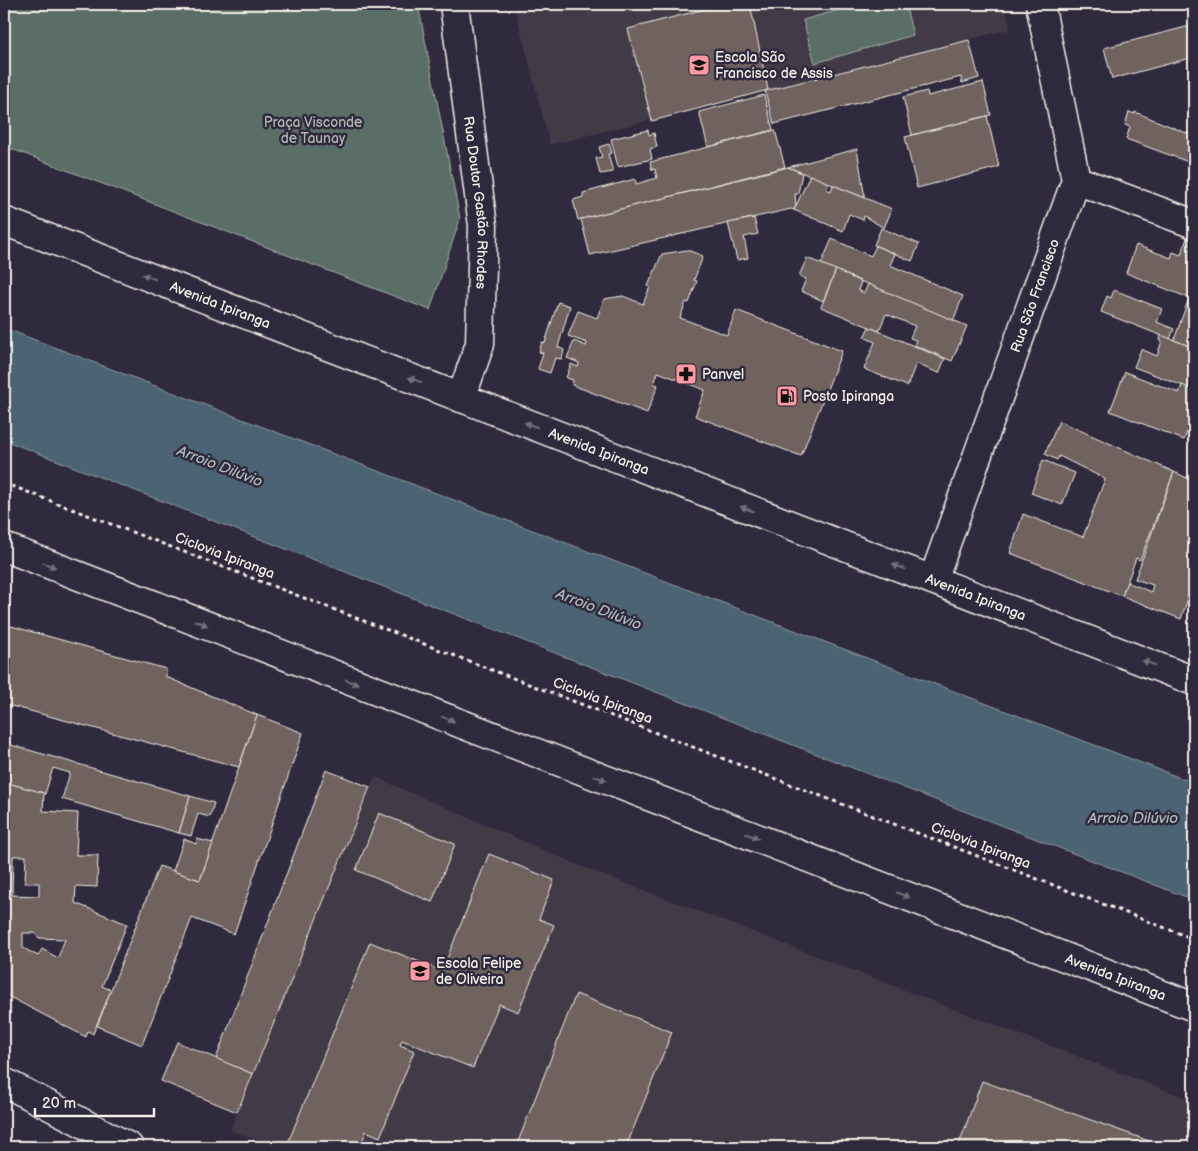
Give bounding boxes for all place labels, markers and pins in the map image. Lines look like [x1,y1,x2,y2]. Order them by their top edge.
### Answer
place label: Escola São Francisco de Assis [715,49,833,82]
school or university icon: Escola São Francisco de Assis [687,53,711,77]
pharmacy icon: Panvel [674,362,698,386]
place label: Panvel [702,366,744,383]
fuel station icon: Posto Ipiranga [775,384,799,408]
place label: Posto Ipiranga [803,388,894,405]
place label: Escola Felipe de Oliveira [436,955,521,988]
school or university icon: Escola Felipe de Oliveira [408,959,432,983]

